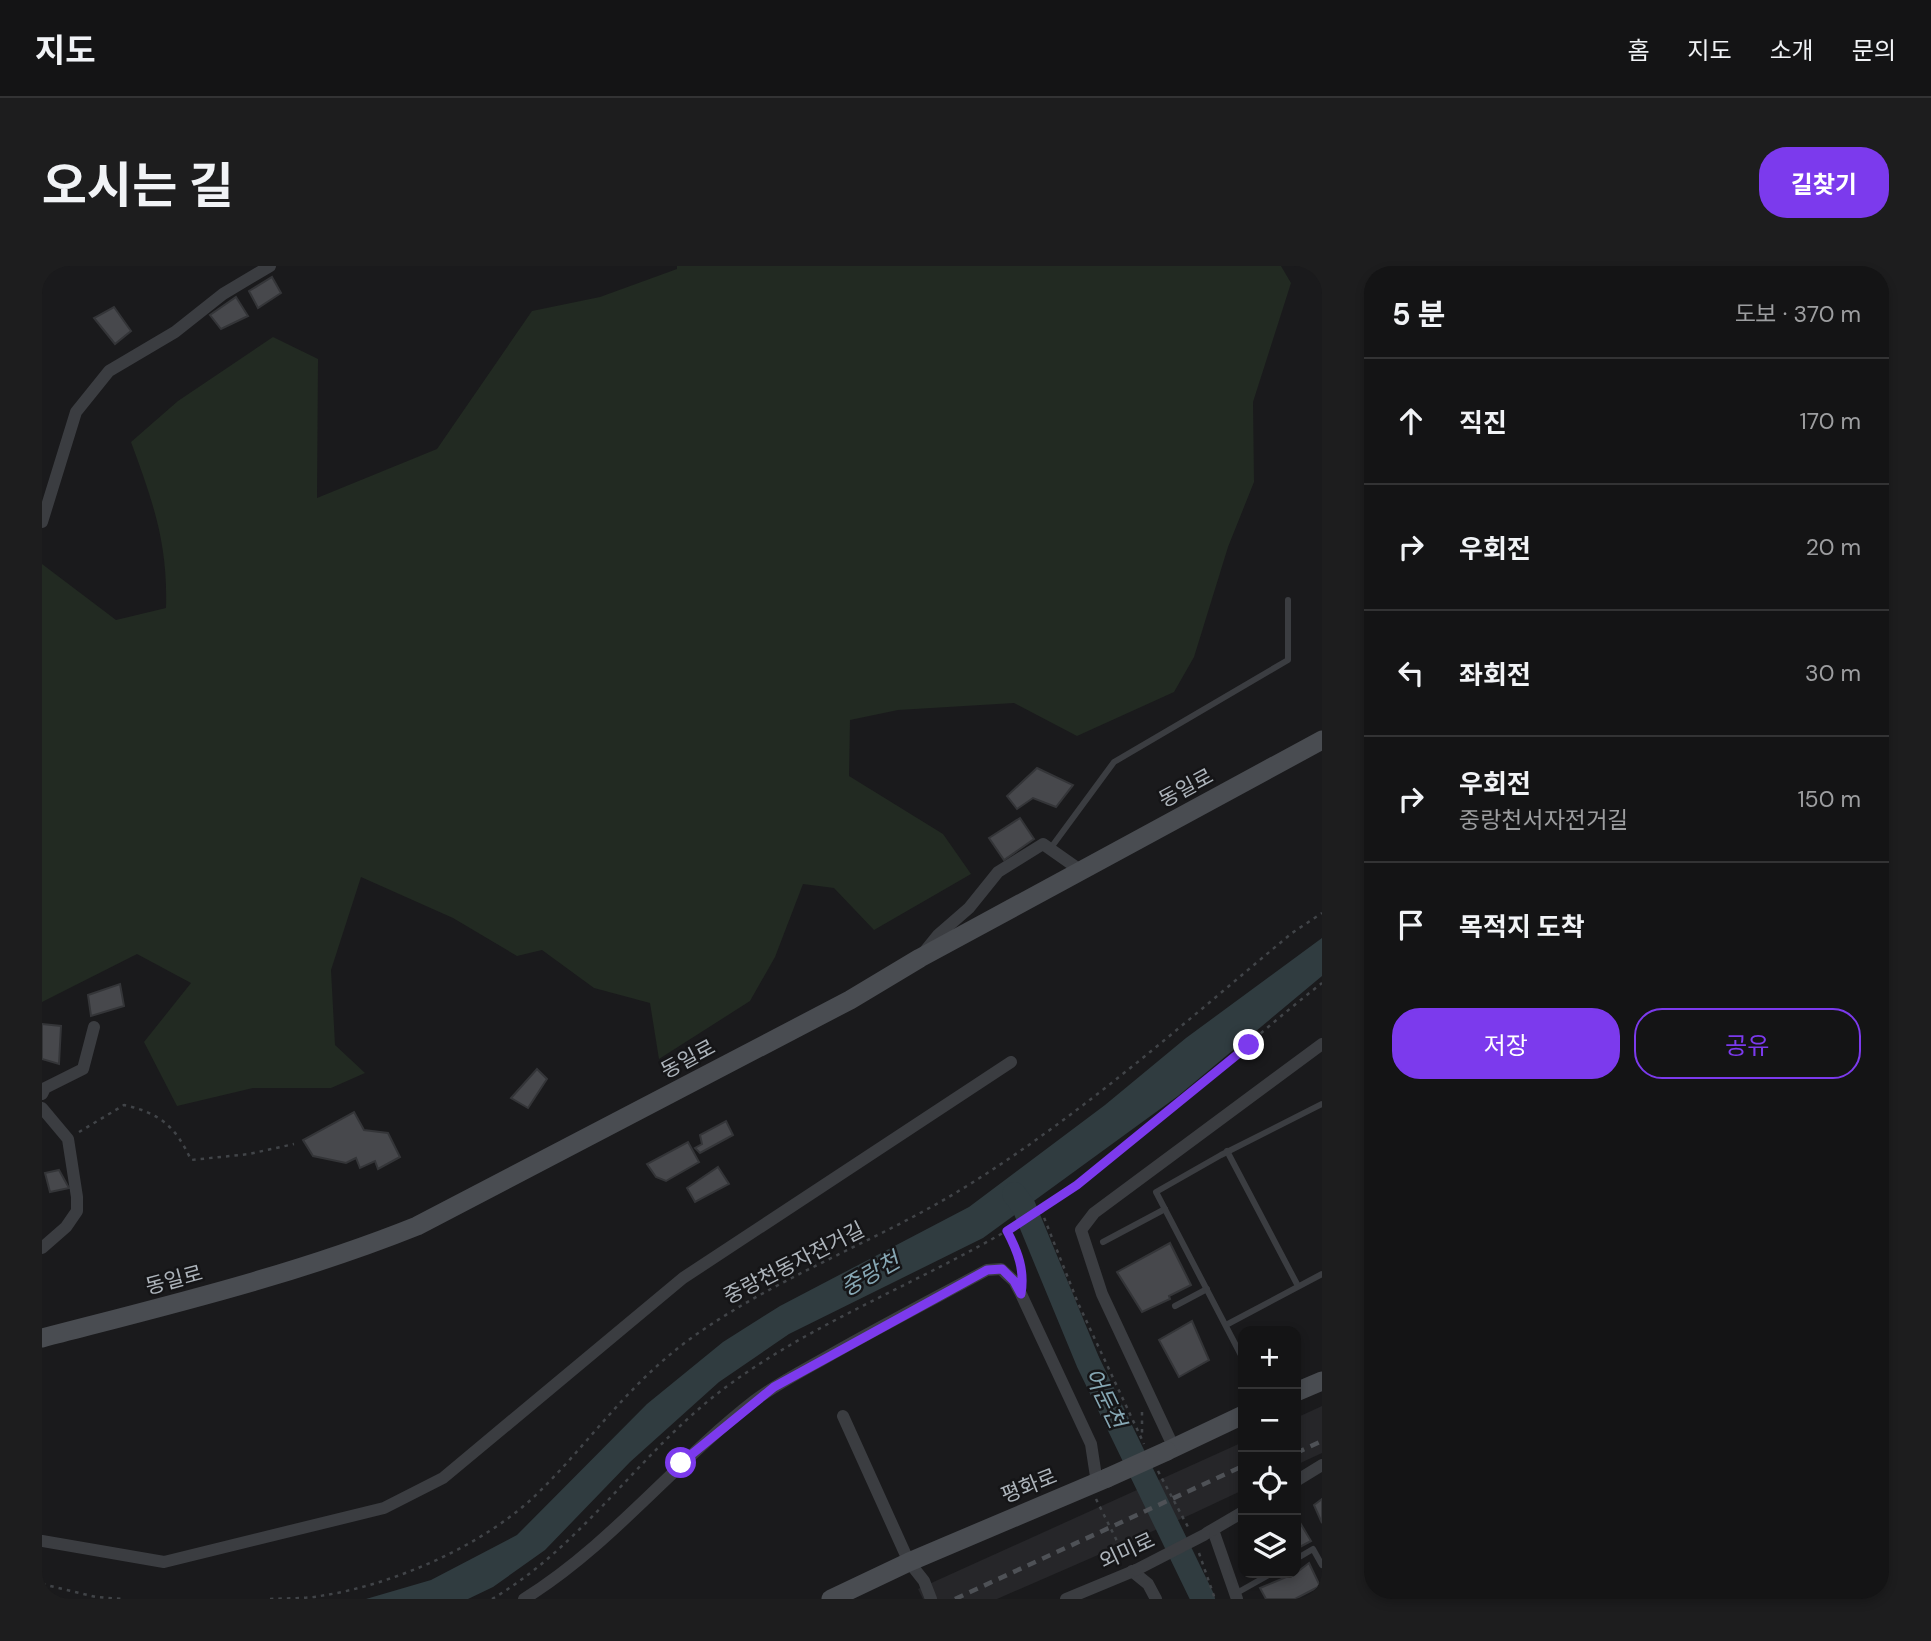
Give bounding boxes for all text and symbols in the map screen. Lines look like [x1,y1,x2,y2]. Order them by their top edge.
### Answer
text: 지도 [35,29,96,72]
text: 홈 [1627,35,1649,66]
text: 지도 [1687,35,1732,66]
text: 소개 [1770,35,1814,66]
text: 문의 [1852,35,1896,66]
button: 길찾기 [1759,147,1889,218]
text: 오시는 길 [42,154,234,218]
text: 5 분 [1392,295,1445,334]
text: 도보 · 370 m [1734,299,1861,329]
icon: ahead [1392,402,1430,440]
text: 직진 [1459,406,1507,440]
text: 170 m [1800,406,1861,436]
icon: right [1392,528,1430,566]
text: 우회전 [1459,532,1531,566]
text: 20 m [1806,532,1861,562]
icon: left [1392,654,1430,692]
text: 좌회전 [1459,658,1531,692]
text: 30 m [1805,658,1861,688]
street label: 동일로 [1154,762,1218,814]
text: 우회전 [1459,767,1531,801]
icon: right [1392,780,1430,818]
text: 150 m [1797,784,1861,814]
text: 중랑천서자전거길 [1459,805,1628,835]
icon: arrive [1392,906,1430,944]
text: 목적지 도착 [1459,910,1585,944]
button: 저장 [1392,1008,1620,1079]
button: 공유 [1634,1008,1861,1079]
route end [1233,1029,1264,1060]
street label: 동일로 [656,1033,720,1085]
street label: 중랑천동자전거길 [719,1215,869,1311]
water label: 중랑천 [835,1244,907,1303]
street label: 동일로 [142,1259,206,1301]
map controls [1238,1326,1301,1578]
button: + [1238,1326,1301,1389]
water label: 어둔천 [1078,1363,1134,1436]
button: − [1238,1389,1301,1452]
route start [665,1447,696,1478]
button: locate [1238,1452,1301,1515]
street label: 평화로 [997,1462,1061,1510]
button: layers [1238,1515,1301,1578]
street label: 외미로 [1095,1526,1159,1576]

